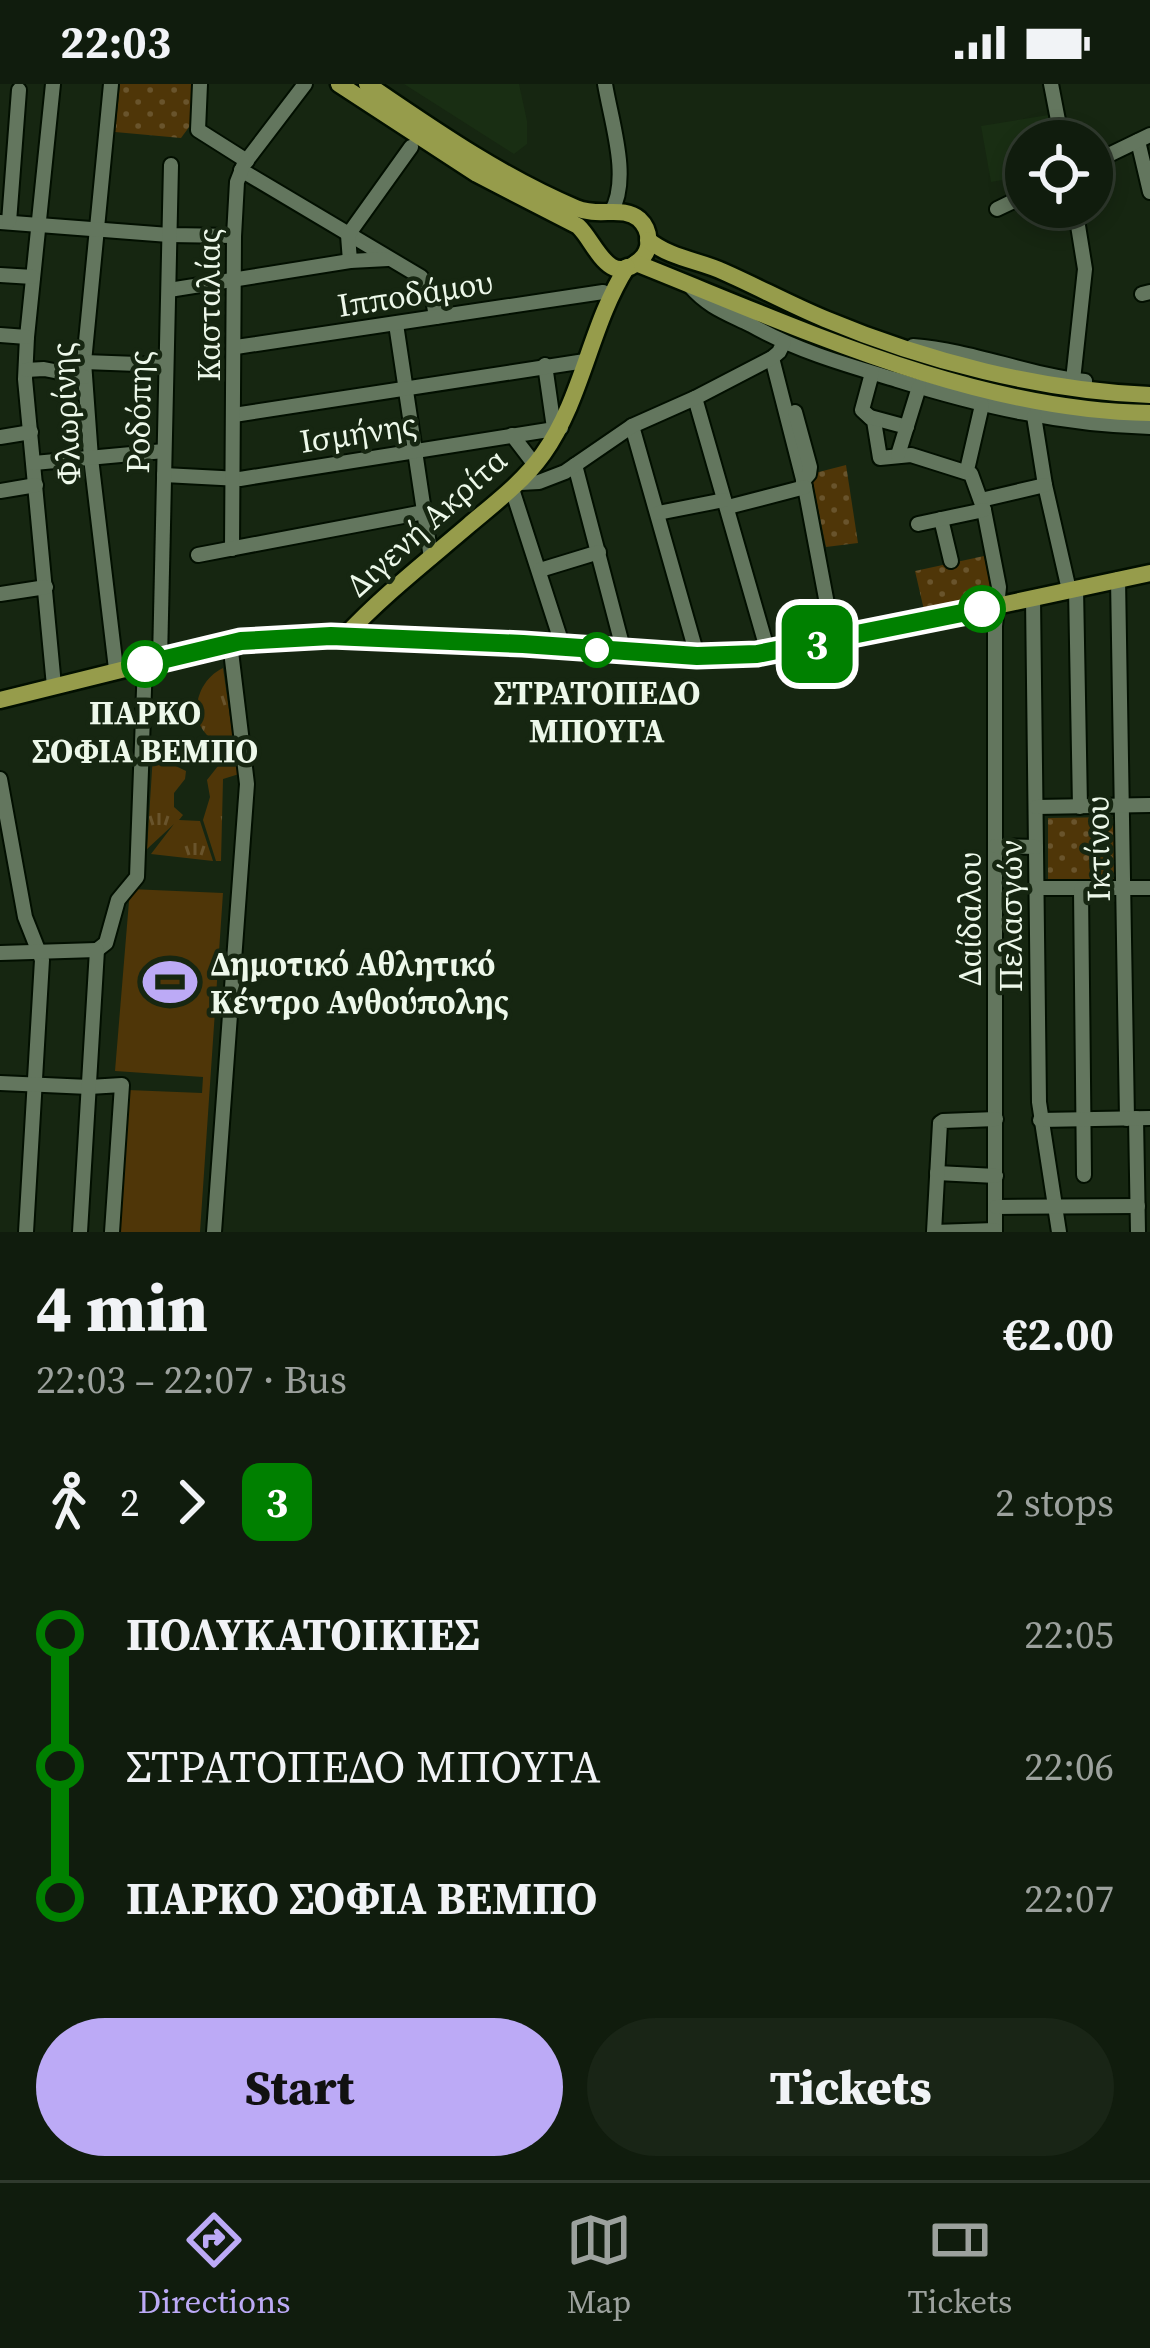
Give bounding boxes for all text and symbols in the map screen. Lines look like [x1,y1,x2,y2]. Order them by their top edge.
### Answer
text: 22:03 [60,11,171,73]
map controls [1005,120,1113,228]
button: locate [1005,120,1113,228]
street label: Κασταλίας [186,228,231,382]
street label: Ιπποδάμου [334,259,496,328]
street label: Φλωρίνης [39,341,92,487]
street label: Ροδόπης [115,350,162,474]
street label: Ισμήνης [297,401,420,464]
street label: Διγενή Ακρίτα [336,438,516,607]
unlabelled marker [960,587,1004,631]
line badge: 3 [778,605,856,683]
text: 3 [806,615,828,673]
marker: ΣΤΡΑΤΟΠΕΔΟ ΜΠΟΥΓΑ [581,634,613,666]
marker: ΠΑΡΚΟ ΣΟΦΙΑ ΒΕΜΠΟ [123,642,167,686]
place label: ΣΤΡΑΤΟΠΕΔΟ ΜΠΟΥΓΑ [493,670,701,753]
place label: ΠΑΡΚΟ ΣΟΦΙΑ ΒΕΜΠΟ [32,690,258,773]
street label: Ικτίνου [1074,796,1121,902]
street label: Πελασγών [988,840,1033,992]
street label: Δαίδαλου [947,852,992,986]
place label: Δημοτικό Αθλητικό Κέντρο Ανθούπολης [210,941,509,1024]
sports icon: Δημοτικό Αθλητικό Κέντρο Ανθούπολης [141,953,199,1011]
text: 4 min [36,1263,208,1353]
text: €2.00 [1003,1303,1114,1365]
text: 22:03 – 22:07 · Bus [36,1353,347,1406]
icon: walk [36,1469,102,1535]
icon: forward [158,1469,224,1535]
text: 3 [266,1473,288,1531]
text: 2 [120,1476,140,1529]
text: 2 stops [995,1476,1114,1529]
text: ΠΟΛΥΚΑΤΟΙΚΙΕΣ [126,1603,480,1665]
text: 22:05 [1024,1608,1114,1661]
text: ΣΤΡΑΤΟΠΕΔΟ ΜΠΟΥΓΑ [126,1735,601,1797]
text: 22:06 [1024,1740,1114,1793]
text: ΠΑΡΚΟ ΣΟΦΙΑ ΒΕΜΠΟ [126,1867,597,1929]
text: 22:07 [1024,1872,1114,1925]
button: Start [36,2018,563,2156]
button: Tickets [587,2018,1114,2156]
tab: Directions [138,2207,291,2324]
tab: Map [566,2207,632,2324]
tab: Tickets [907,2207,1012,2324]

